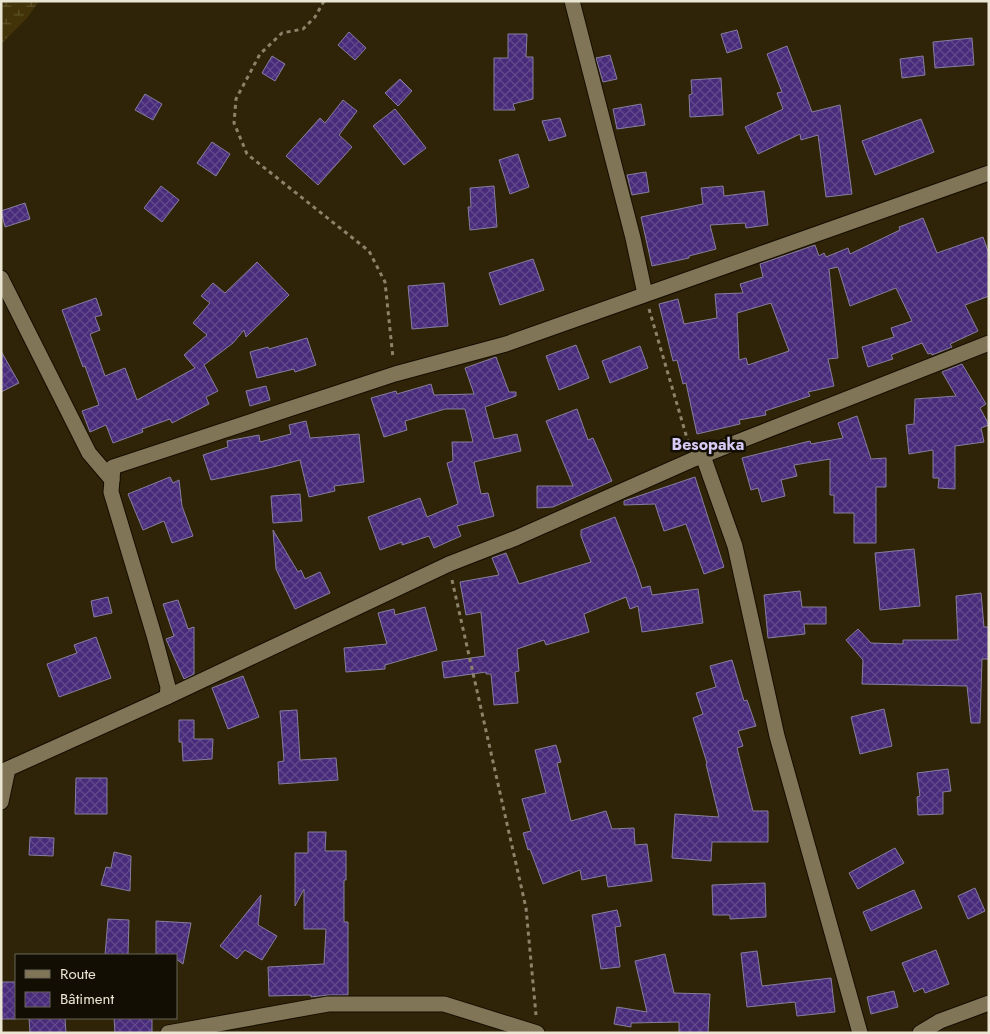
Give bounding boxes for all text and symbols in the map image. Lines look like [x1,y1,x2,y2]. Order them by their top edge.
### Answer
district label: Besopaka [672,433,744,456]
legend [15,954,178,1019]
text: Route [60,963,96,985]
text: Bâtiment [60,988,114,1010]

